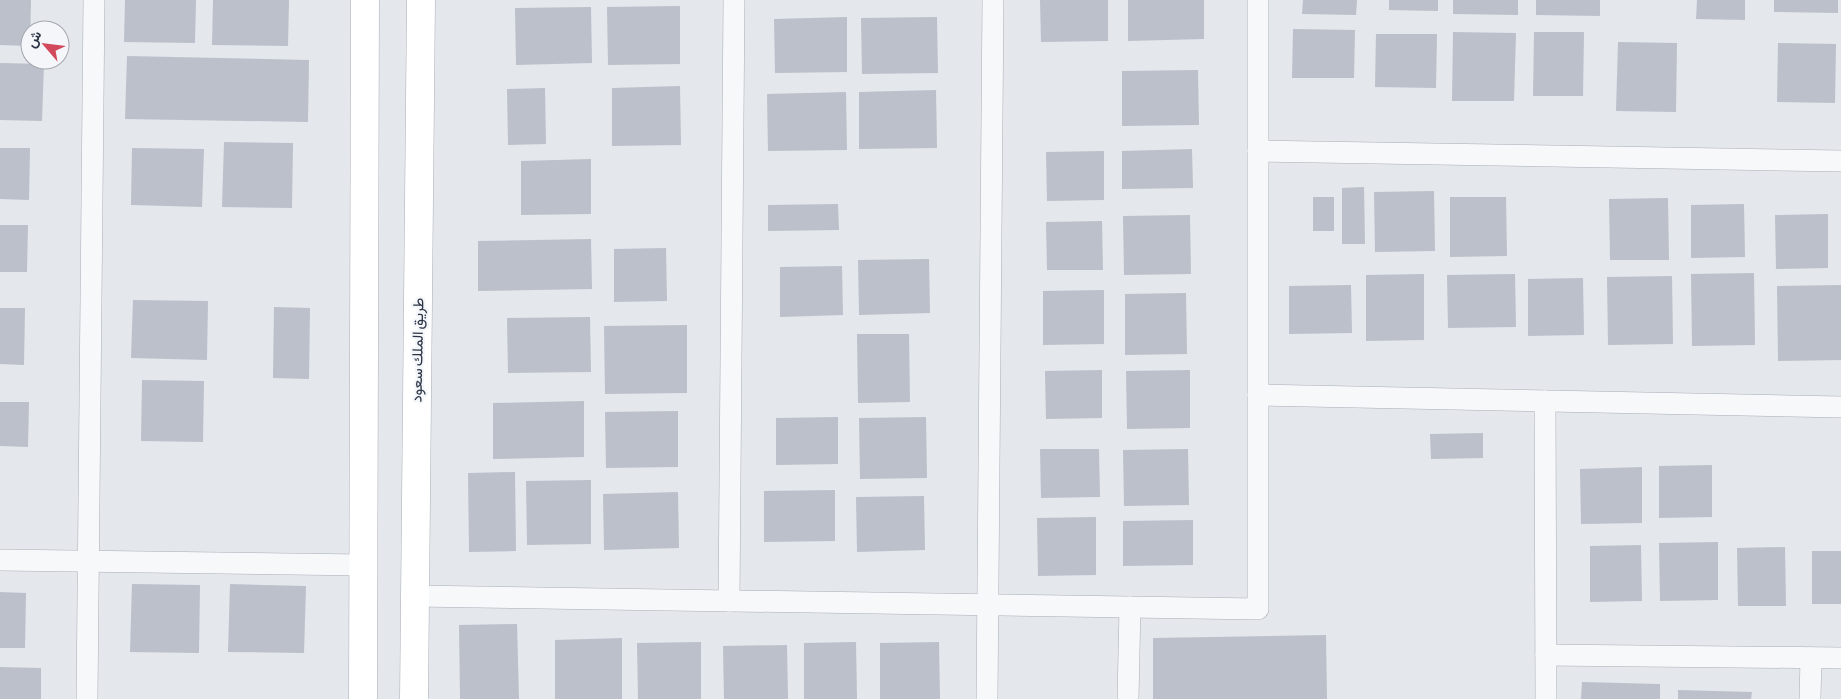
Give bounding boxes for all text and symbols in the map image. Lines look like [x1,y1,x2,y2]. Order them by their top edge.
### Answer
north arrow [20,20,70,70]
text: ش [23,28,45,51]
street label: طريق الملك سعود [408,297,428,403]

